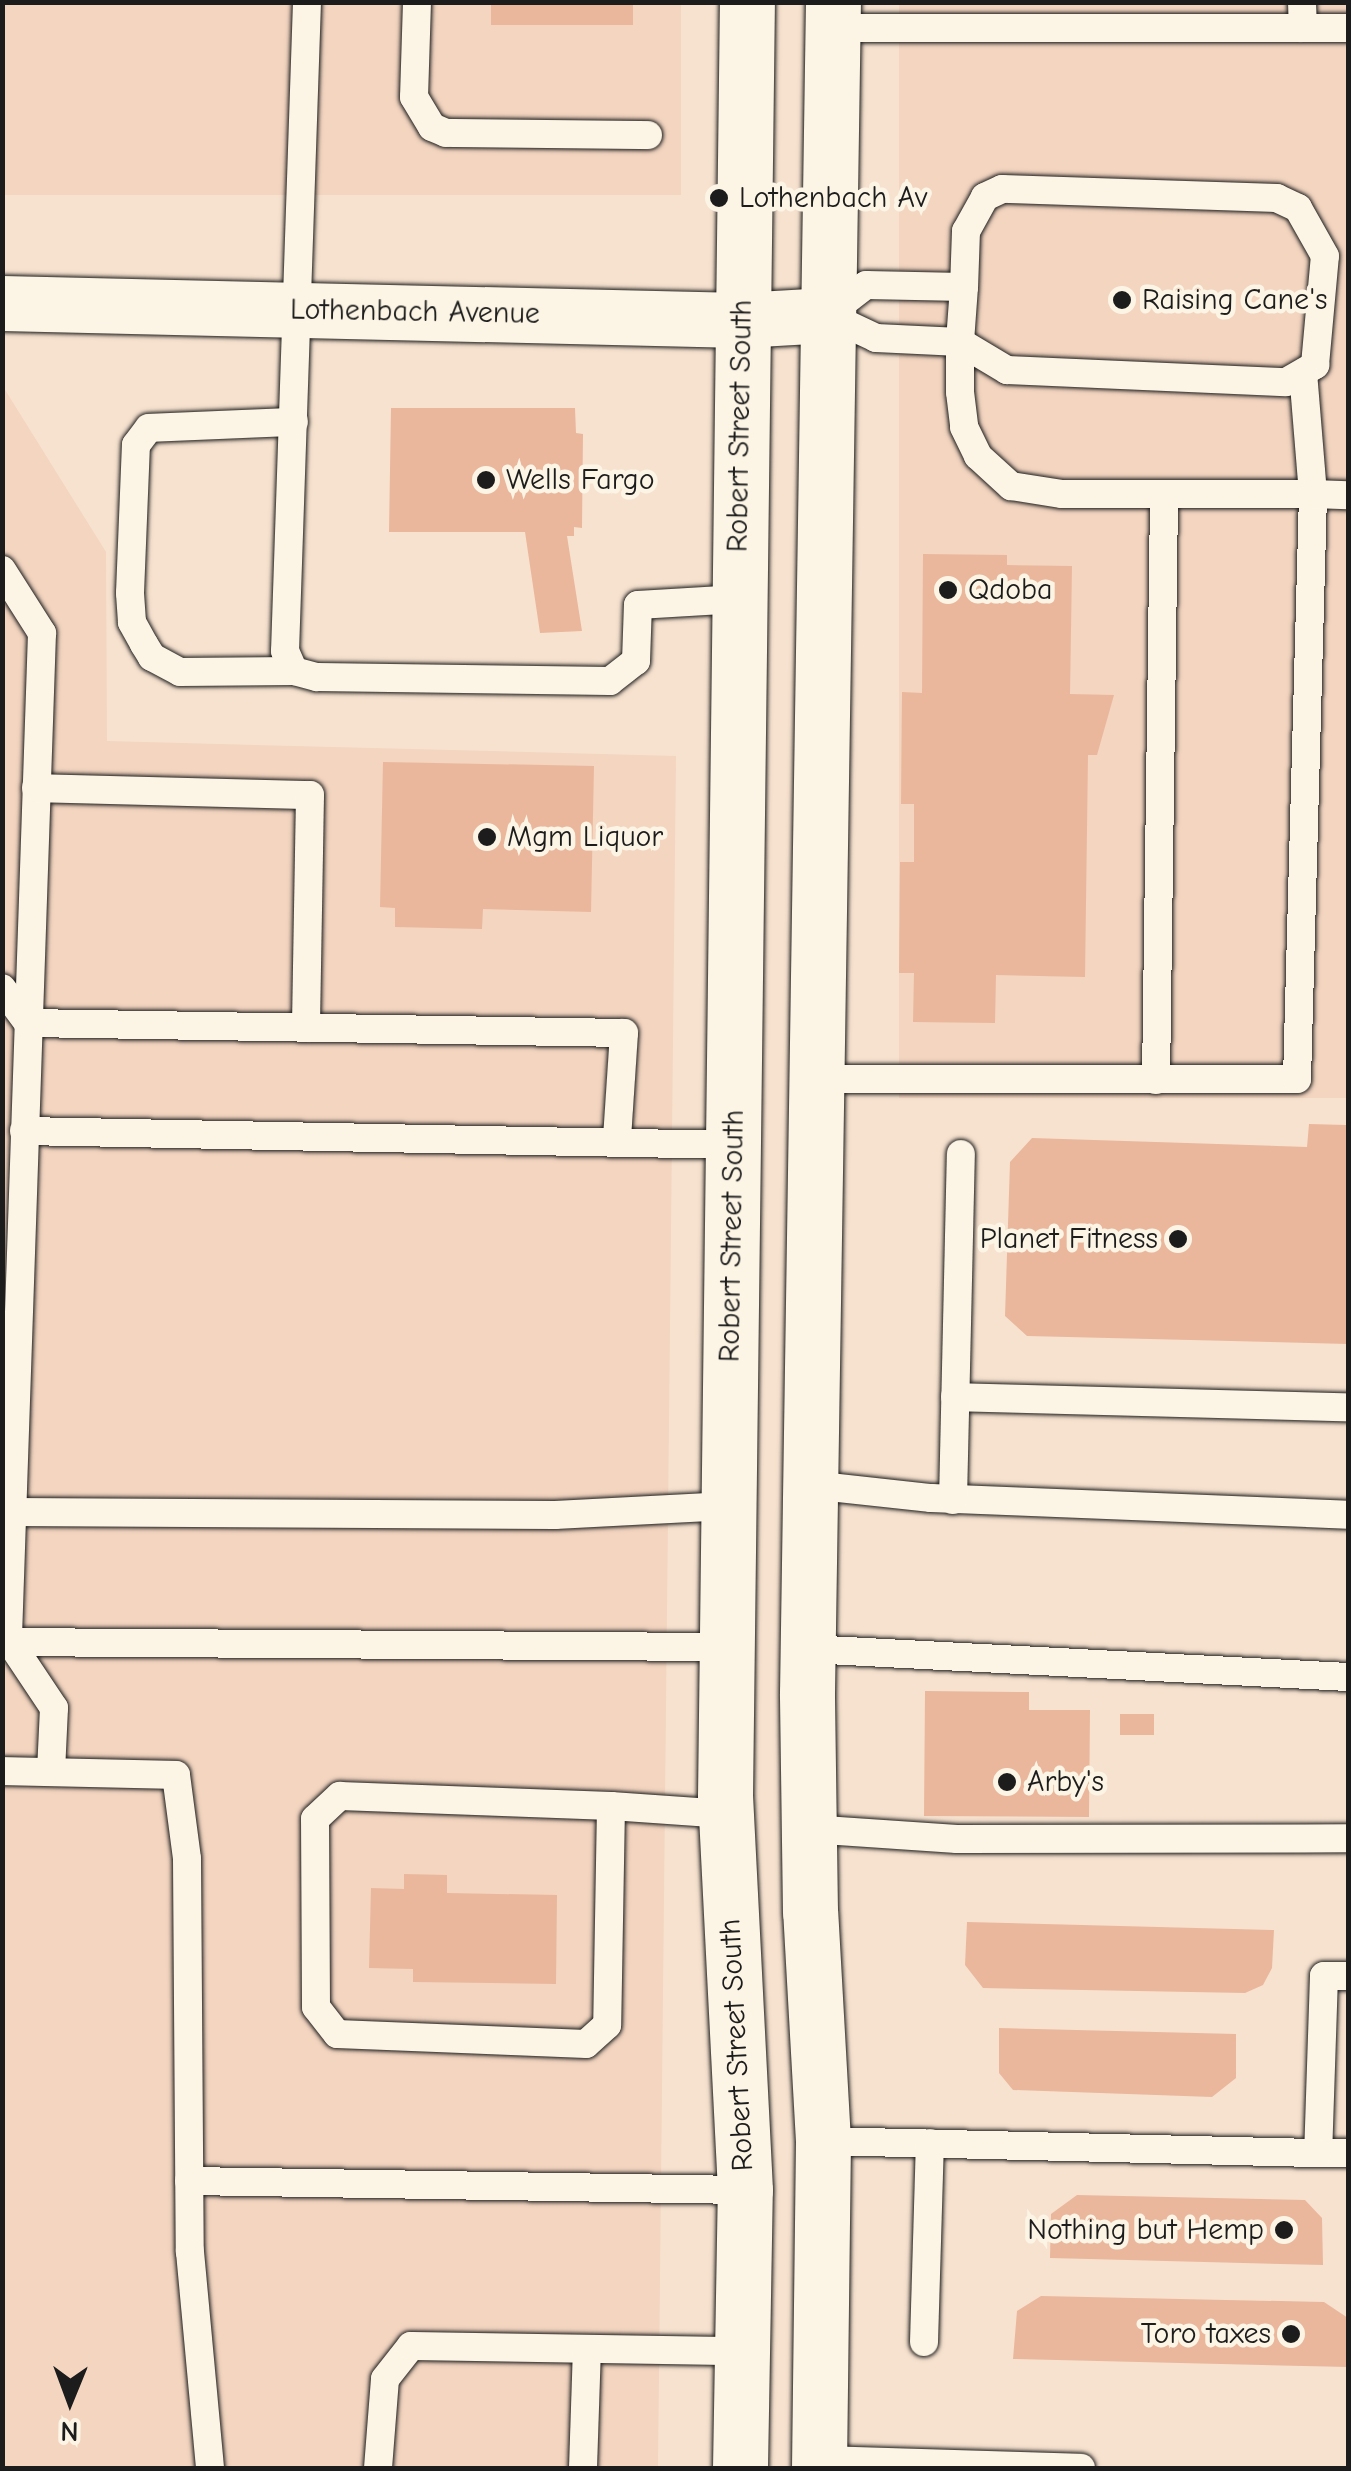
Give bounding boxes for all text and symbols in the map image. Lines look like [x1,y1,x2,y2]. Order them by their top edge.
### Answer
place label: Lothenbach Av [739,180,927,216]
marker: Lothenbach Av [708,187,730,209]
place label: Raising Cane's [1142,282,1327,318]
marker: Raising Cane's [1111,289,1133,311]
street label: Lothenbach Avenue [290,292,540,332]
street label: Robert Street South [720,299,760,553]
place label: Wells Fargo [506,462,654,498]
marker: Wells Fargo [475,469,497,491]
place label: Qdoba [968,572,1053,608]
marker: Qdoba [937,579,959,601]
place label: Mgm Liquor [507,819,663,855]
marker: Mgm Liquor [476,826,498,848]
street label: Robert Street South [712,1109,752,1363]
place label: Planet Fitness [980,1221,1158,1257]
marker: Planet Fitness [1167,1228,1189,1250]
place label: Arby's [1027,1764,1104,1800]
marker: Arby's [996,1771,1018,1793]
street label: Robert Street South [712,1918,762,2172]
place label: Nothing but Hemp [1027,2212,1264,2248]
marker: Nothing but Hemp [1273,2219,1295,2241]
place label: Toro taxes [1141,2316,1271,2352]
marker: Toro taxes [1280,2323,1302,2345]
north arrow [20,2351,120,2451]
text: N [60,2415,79,2447]

